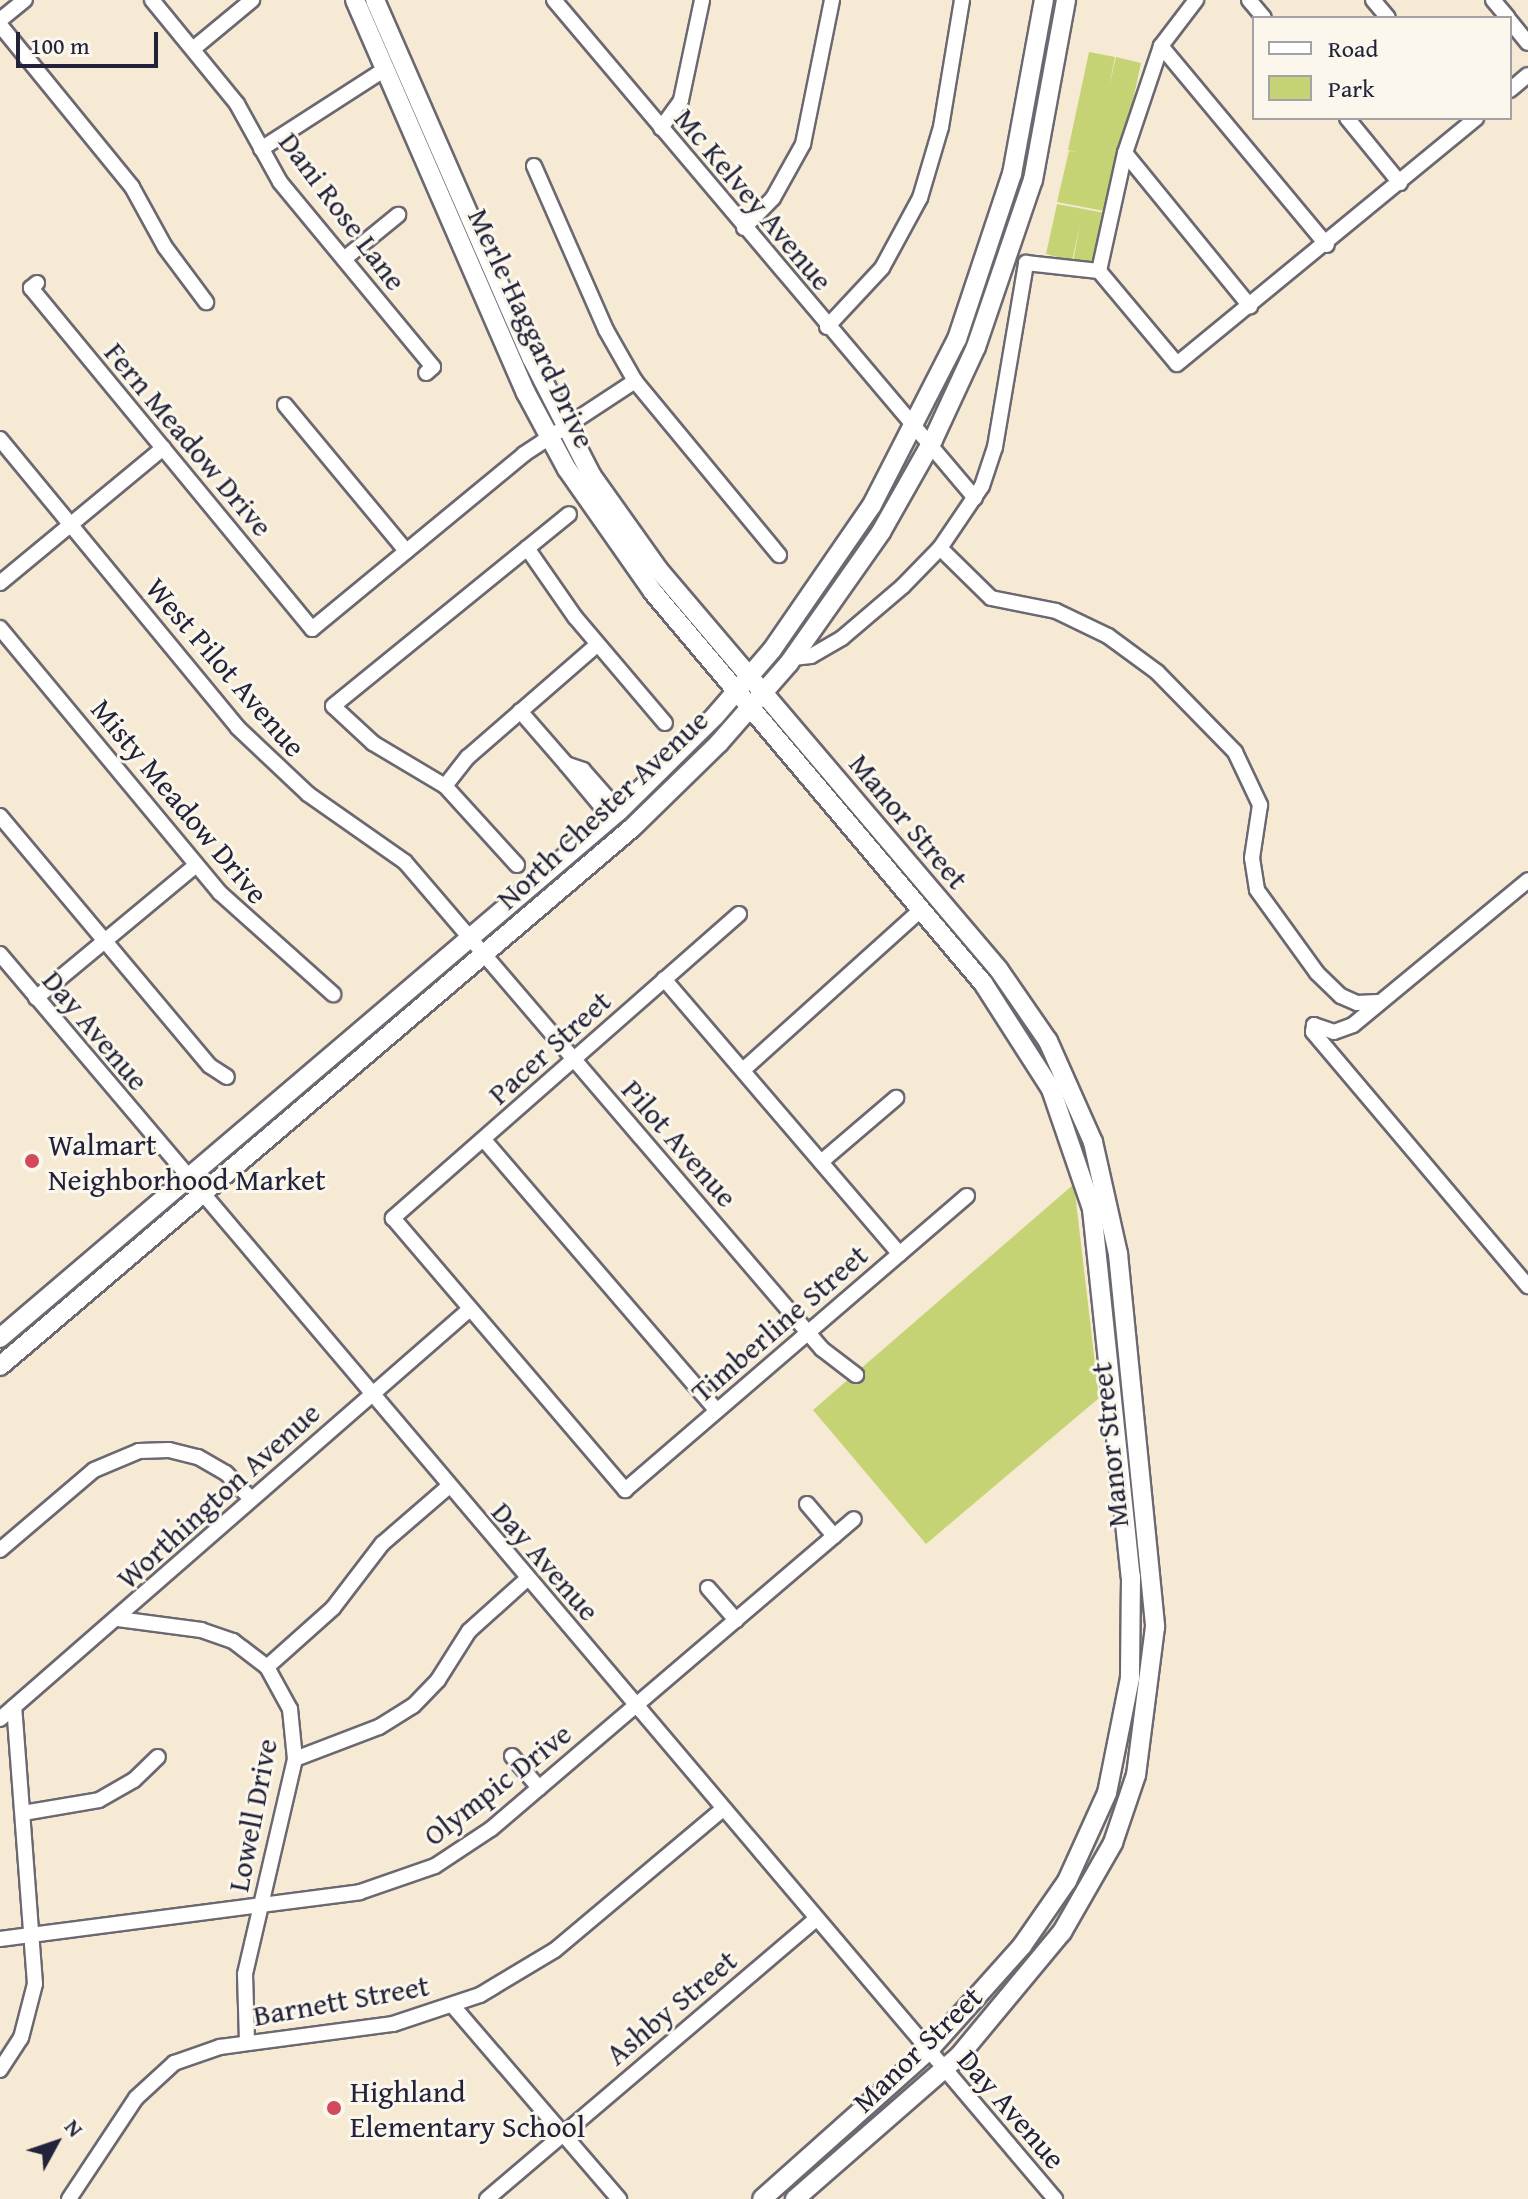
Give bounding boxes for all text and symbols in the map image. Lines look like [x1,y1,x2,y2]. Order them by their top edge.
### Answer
scale bar [20,16,162,66]
legend [1252,16,1512,120]
text: 100 m [30,28,90,63]
text: Road [1328,31,1378,66]
text: Park [1328,71,1374,106]
street label: Mc Kelvey Avenue [667,101,841,297]
street label: Dani Rose Lane [272,125,414,297]
street label: Merle Haggard Drive [461,202,603,454]
street label: Fern Meadow Drive [97,335,281,543]
street label: West Pilot Avenue [139,570,313,764]
street label: Misty Meadow Drive [84,691,276,911]
street label: North Chester Avenue [489,702,715,916]
street label: Manor Street [842,746,976,896]
street label: Day Avenue [35,962,157,1098]
street label: Pacer Street [480,983,618,1111]
street label: Pilot Avenue [615,1072,745,1214]
place label: Walmart Neighborhood Market [48,1126,326,1196]
marker: Walmart Neighborhood Market [23,1152,41,1170]
street label: Timberline Street [683,1237,875,1409]
street label: Manor Street [1082,1361,1136,1529]
street label: Worthington Avenue [109,1394,327,1596]
street label: Day Avenue [484,1494,608,1628]
street label: Olympic Drive [416,1715,578,1853]
street label: Lowell Drive [220,1735,284,1895]
street label: Ashby Street [598,1942,744,2072]
street label: Barnett Street [250,1967,432,2033]
street label: Manor Street [845,1978,989,2120]
street label: Day Avenue [950,2042,1074,2176]
place label: Highland Elementary School [350,2073,585,2144]
marker: Highland Elementary School [325,2099,343,2117]
north arrow [16,2103,96,2183]
text: N [57,2112,91,2143]

